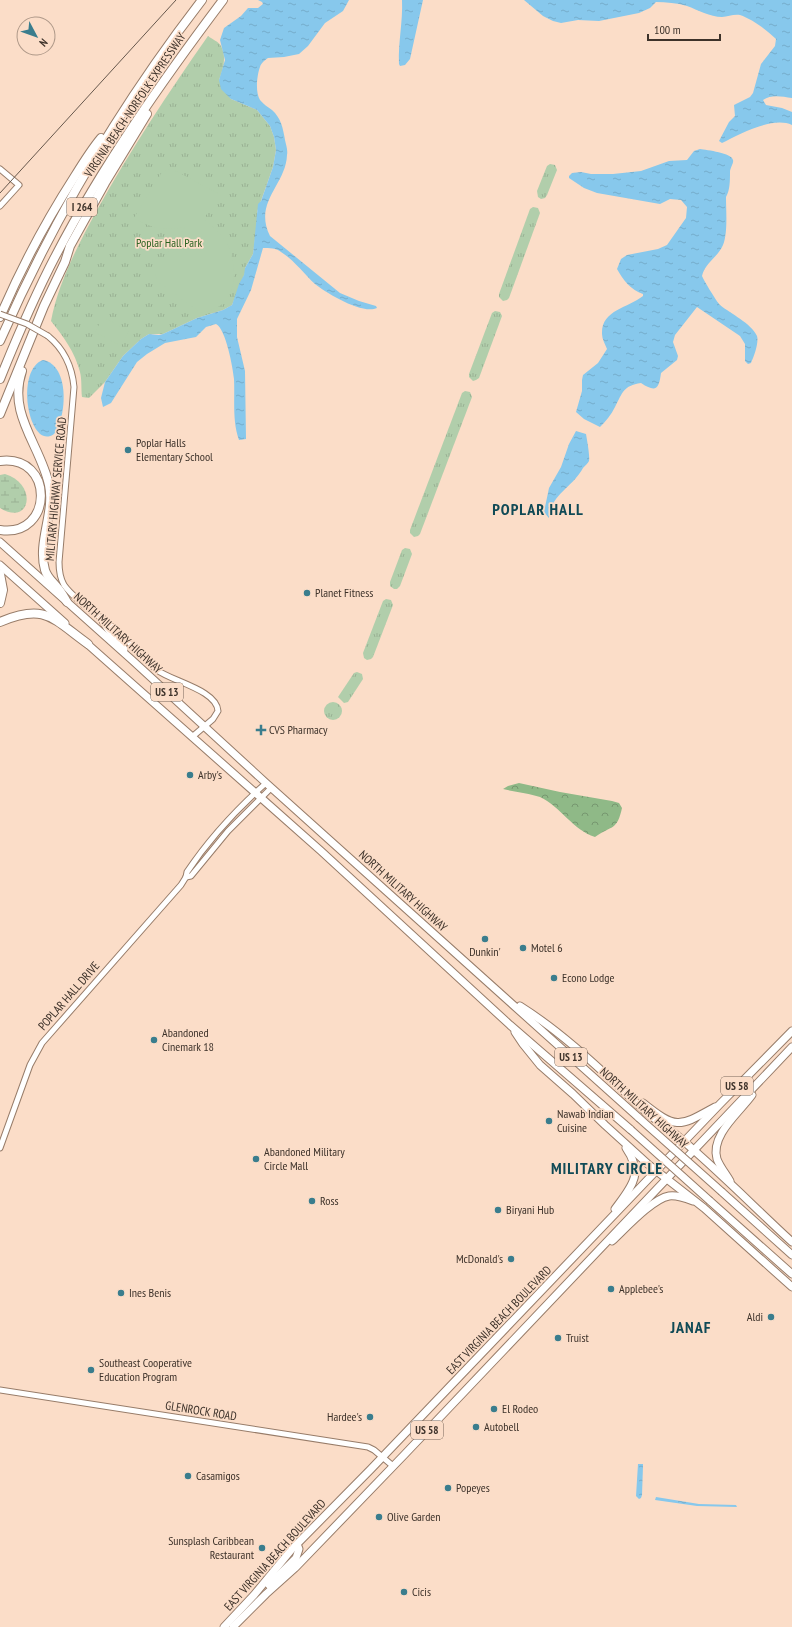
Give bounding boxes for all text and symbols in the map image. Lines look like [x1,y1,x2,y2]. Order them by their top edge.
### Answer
north arrow [16,16,56,56]
scale bar [648,16,720,42]
text: 100 m [654,22,681,37]
street label: VIRGINIA BEACH-NORFOLK EXPRESSWAY [80,29,189,180]
text: N [36,36,51,49]
road number: I 264 [67,198,97,216]
park label: Poplar Hall Park [136,235,202,250]
street label: MILITARY HIGHWAY SERVICE ROAD [42,416,69,562]
place label: Poplar Halls Elementary School [136,435,213,464]
marker: Poplar Halls Elementary School [123,445,133,455]
district label: POPLAR HALL [492,499,584,519]
place label: Planet Fitness [315,585,373,600]
marker: Planet Fitness [302,588,312,598]
street label: NORTH MILITARY HIGHWAY [71,589,166,677]
road number: US 13 [151,683,183,701]
place label: CVS Pharmacy [269,722,328,737]
marker: CVS Pharmacy [256,725,266,735]
place label: Arby's [198,767,222,782]
marker: Arby's [185,770,195,780]
street label: NORTH MILITARY HIGHWAY [356,847,451,935]
marker: Dunkin' [480,934,490,944]
place label: Motel 6 [531,940,563,955]
marker: Motel 6 [518,943,528,953]
place label: Dunkin' [469,944,501,959]
street label: POPLAR HALL DRIVE [35,958,103,1033]
place label: Econo Lodge [562,970,614,985]
marker: Econo Lodge [549,973,559,983]
place label: Abandoned Cinemark 18 [162,1025,214,1054]
marker: Abandoned Cinemark 18 [149,1035,159,1045]
road number: US 13 [555,1048,587,1066]
street label: NORTH MILITARY HIGHWAY [597,1064,692,1152]
road number: US 58 [721,1077,753,1095]
place label: Nawab Indian Cuisine [557,1106,614,1135]
marker: Nawab Indian Cuisine [544,1116,554,1126]
place label: Abandoned Military Circle Mall [264,1144,345,1173]
marker: Abandoned Military Circle Mall [251,1154,261,1164]
district label: MILITARY CIRCLE [551,1158,663,1178]
place label: Ross [320,1193,339,1208]
marker: Ross [307,1196,317,1206]
place label: Biryani Hub [506,1202,554,1217]
marker: Biryani Hub [493,1205,503,1215]
place label: McDonald's [456,1251,503,1266]
marker: McDonald's [506,1254,516,1264]
street label: EAST VIRGINIA BEACH BOULEVARD [443,1262,554,1377]
place label: Applebee's [619,1281,663,1296]
marker: Applebee's [606,1284,616,1294]
place label: Ines Benis [129,1285,171,1300]
marker: Ines Benis [116,1288,126,1298]
place label: Aldi [747,1309,763,1324]
marker: Aldi [766,1312,776,1322]
district label: JANAF [669,1317,712,1337]
place label: Truist [566,1330,590,1345]
marker: Truist [553,1333,563,1343]
place label: Southeast Cooperative Education Program [99,1355,192,1384]
marker: Southeast Cooperative Education Program [86,1365,96,1375]
street label: GLENROCK ROAD [164,1397,238,1424]
place label: El Rodeo [502,1401,538,1416]
marker: El Rodeo [489,1404,499,1414]
place label: Hardee's [327,1409,362,1424]
marker: Hardee's [365,1412,375,1422]
place label: Autobell [484,1419,519,1434]
road number: US 58 [411,1421,443,1439]
marker: Autobell [471,1422,481,1432]
place label: Casamigos [196,1468,240,1483]
marker: Casamigos [183,1471,193,1481]
place label: Popeyes [456,1480,490,1495]
marker: Popeyes [443,1483,453,1493]
street label: EAST VIRGINIA BEACH BOULEVARD [221,1496,329,1614]
place label: Olive Garden [387,1509,441,1524]
marker: Olive Garden [374,1512,384,1522]
place label: Sunsplash Caribbean Restaurant [168,1533,255,1562]
marker: Sunsplash Caribbean Restaurant [257,1543,267,1553]
place label: Cicis [412,1584,431,1599]
marker: Cicis [399,1587,409,1597]

